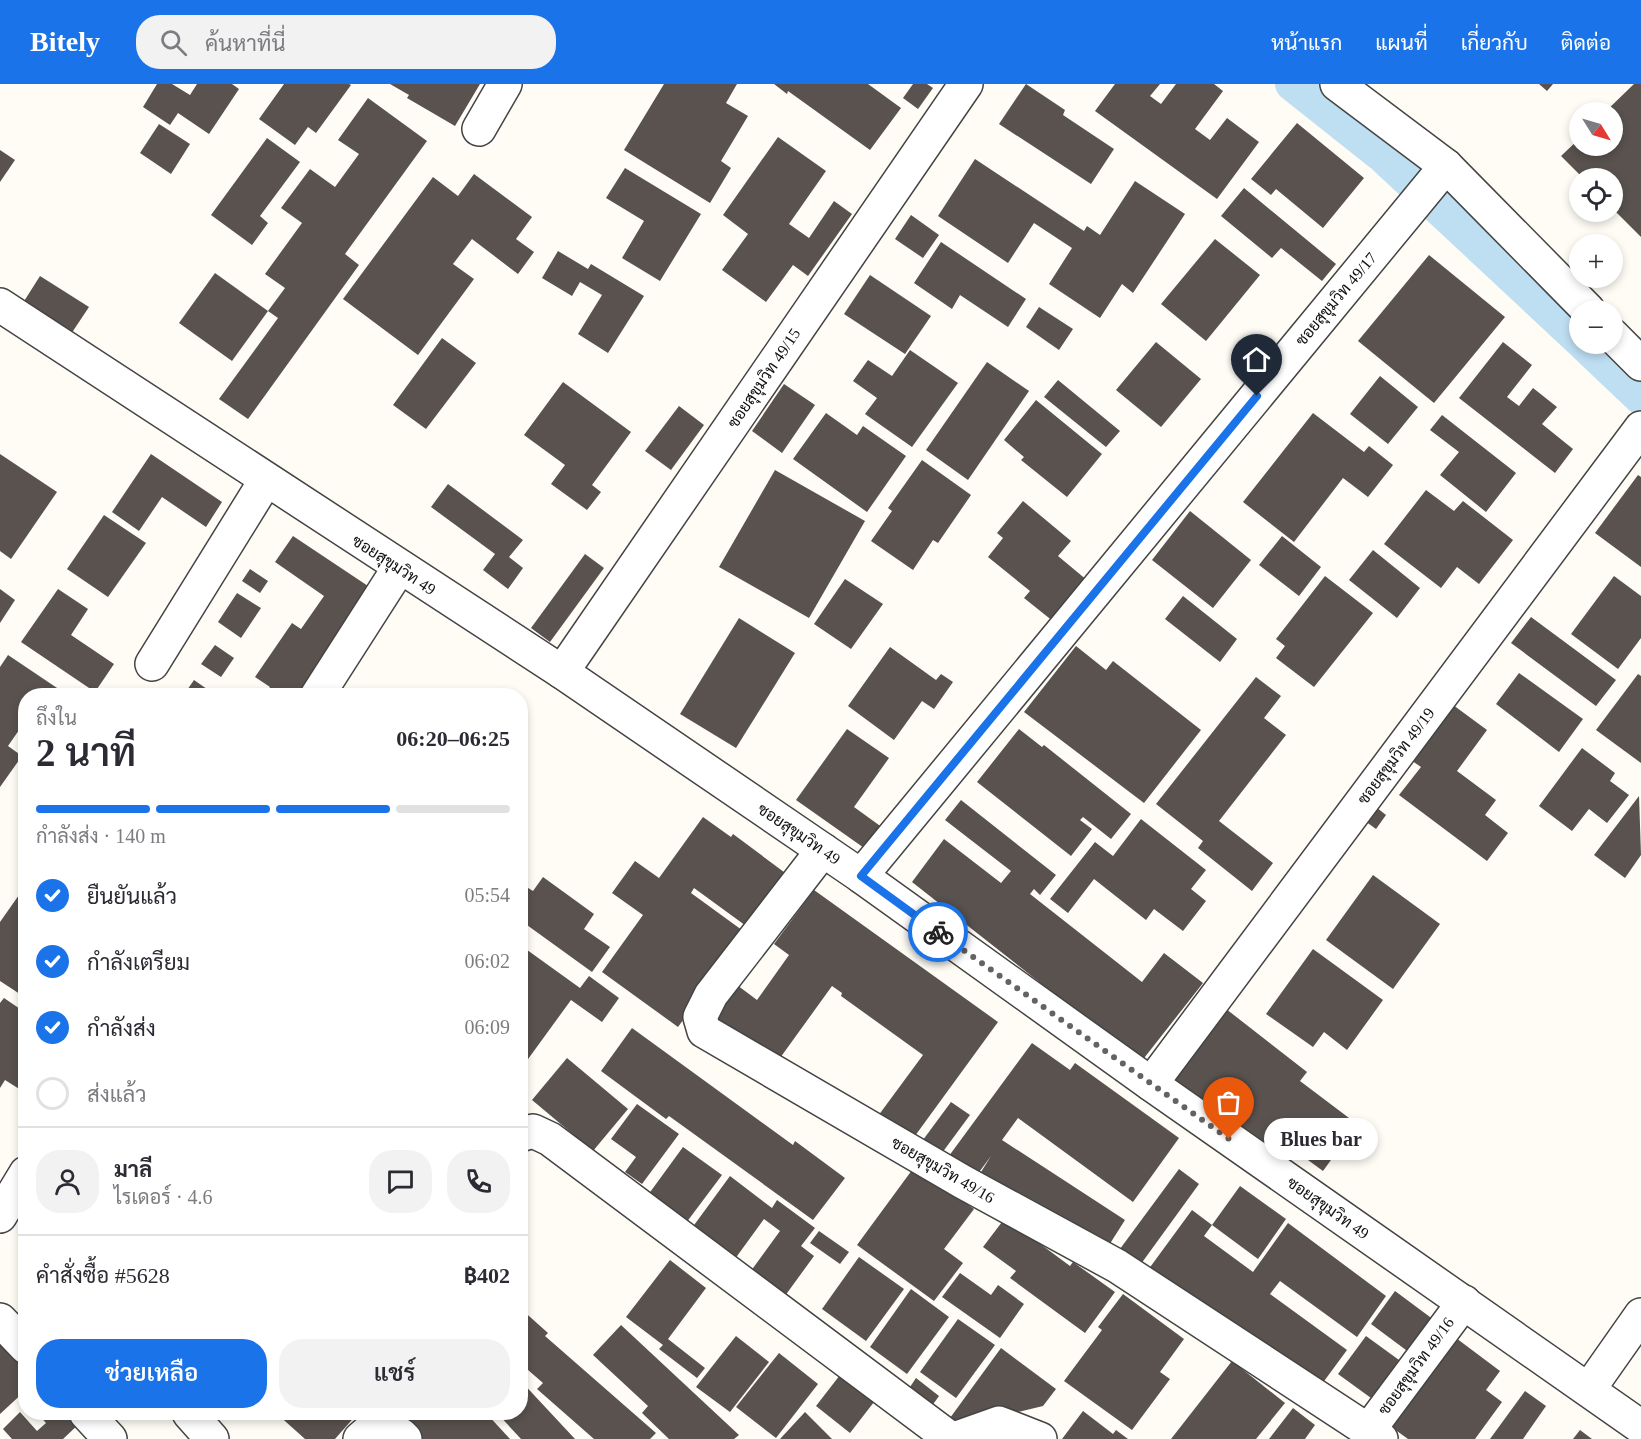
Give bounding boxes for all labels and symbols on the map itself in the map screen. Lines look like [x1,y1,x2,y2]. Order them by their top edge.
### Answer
north arrow [1569,102,1623,156]
street label: ซอยสุขุมวิท 49/17 [1291,248,1382,351]
street label: ซอยสุขุมวิท 49/15 [724,325,806,433]
pin [1231,334,1282,396]
street label: ซอยสุขุมวิท 49 [348,531,439,601]
street label: ซอยสุขุมวิท 49/19 [1353,704,1440,809]
street label: ซอยสุขุมวิท 49 [753,799,844,870]
courier [908,902,968,962]
pin [1203,1077,1254,1139]
callout: Blues bar [1265,1118,1379,1160]
street label: ซอยสุขุมวิท 49/16 [887,1133,998,1209]
street label: ซอยสุขุมวิท 49 [1282,1173,1373,1245]
street label: ซอยสุขุมวิท 49/16 [1374,1313,1459,1420]

